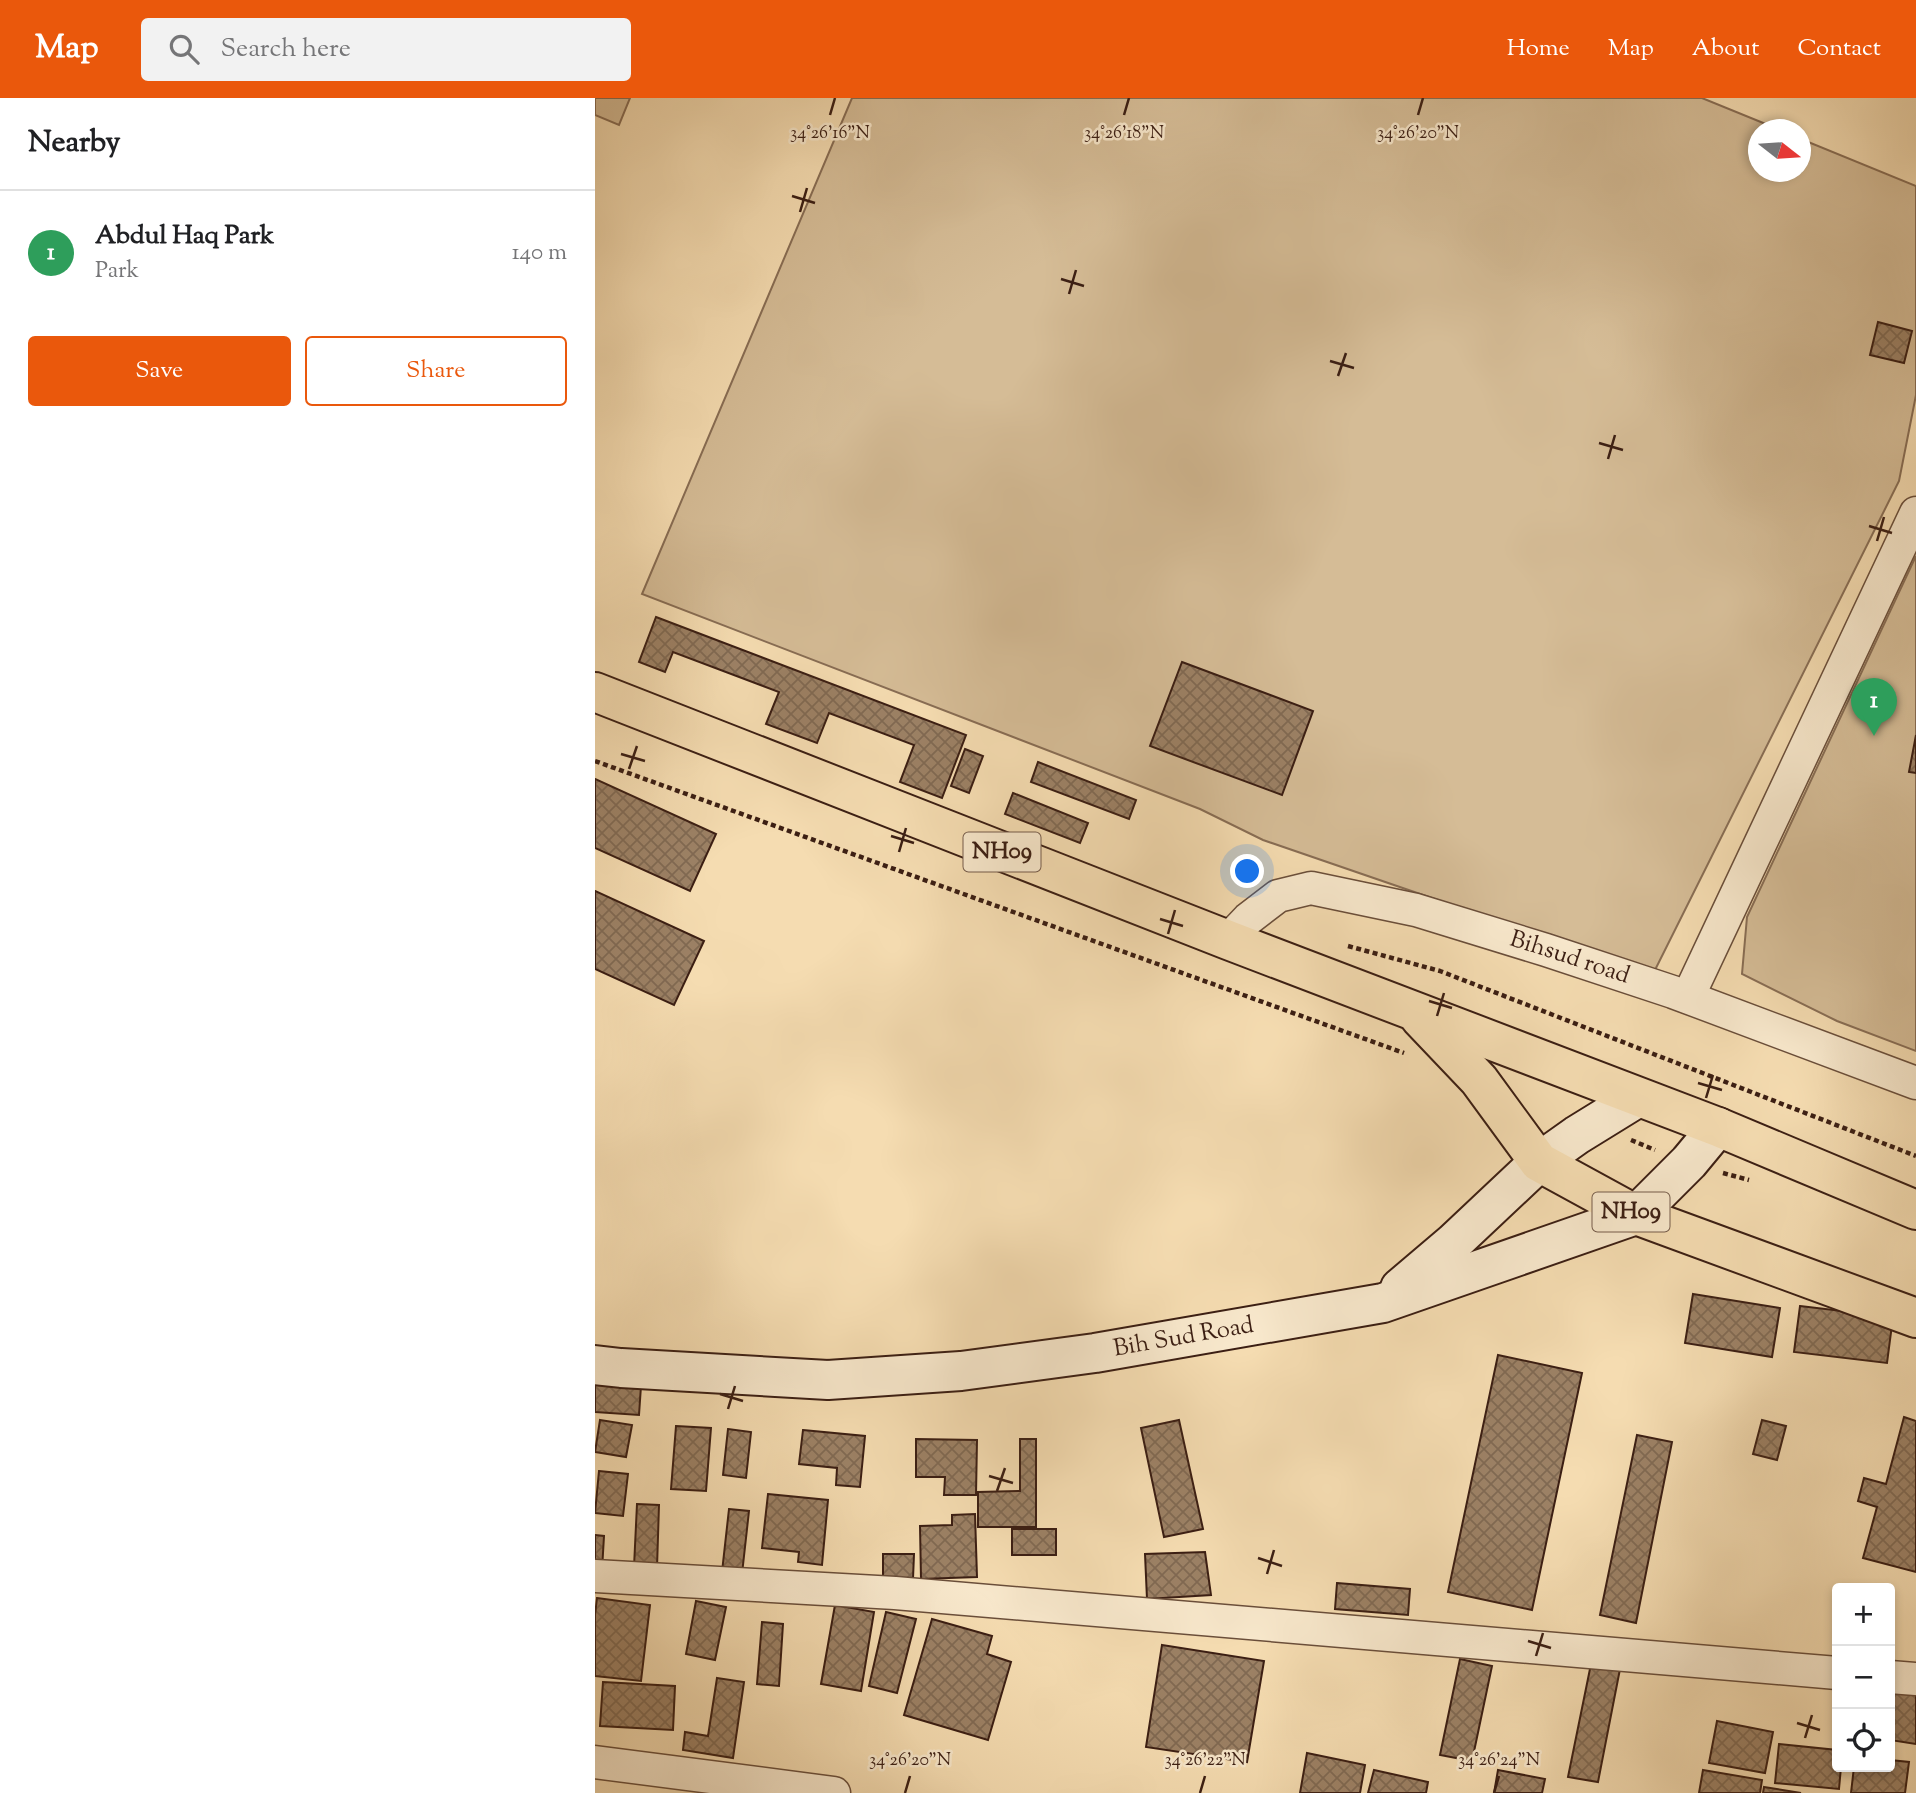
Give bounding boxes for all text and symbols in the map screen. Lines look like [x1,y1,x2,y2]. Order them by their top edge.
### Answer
search box [141,18,631,81]
text: Map [35,25,99,73]
icon: search [165,30,203,68]
text: Search here [221,31,351,68]
text: Home [1507,32,1570,66]
text: Map [1608,32,1654,66]
text: About [1692,32,1759,66]
text: Contact [1797,32,1881,66]
north arrow [1748,119,1811,182]
text: 34°26'16"N [790,121,870,147]
text: 34°26'18"N [1084,121,1164,147]
text: 34°26'20"N [1377,121,1459,147]
text: Nearby [28,122,120,165]
text: Abdul Haq Park [95,218,274,255]
text: 1 [47,237,55,270]
text: 140 m [512,237,567,270]
text: Park [95,255,139,288]
button: Save [28,336,291,406]
button: Share [305,336,567,406]
pin: 1 [1851,678,1897,736]
road number: NH09 [963,832,1041,872]
your location [1230,854,1264,888]
street label: Bihsud road [1505,923,1635,994]
road number: NH09 [1593,1192,1669,1232]
street label: Bih Sud Road [1111,1309,1257,1367]
map controls [1832,1583,1895,1772]
button: + [1832,1583,1895,1646]
button: − [1832,1646,1895,1709]
button: locate [1832,1709,1895,1772]
text: 34°26'20"N [869,1748,951,1774]
text: 34°26'22"N [1164,1748,1246,1774]
text: 34°26'24"N [1458,1748,1540,1774]

